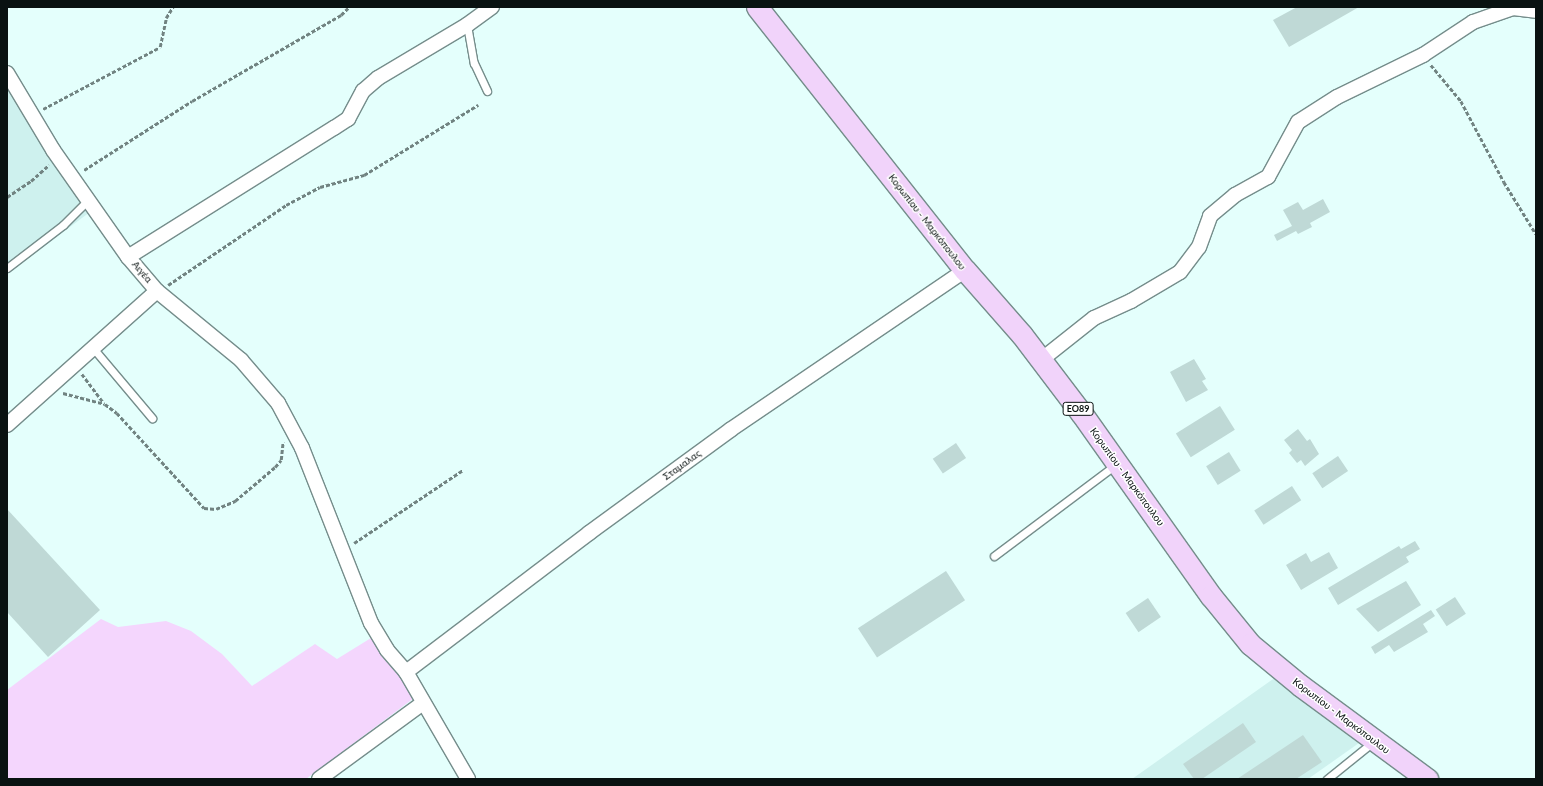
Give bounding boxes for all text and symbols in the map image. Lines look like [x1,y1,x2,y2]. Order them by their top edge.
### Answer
street label: Κορωπίου - Μαρκόπουλου [886,172,968,272]
street label: Αιγέα [129,259,155,285]
road number: ΕΟ89 [1062,402,1094,416]
street label: Κορωπίου - Μαρκόπουλου [1087,426,1167,528]
street label: Σταμαλας [661,447,703,483]
street label: Κορωπίου - Μαρκόπουλου [1290,676,1392,756]

